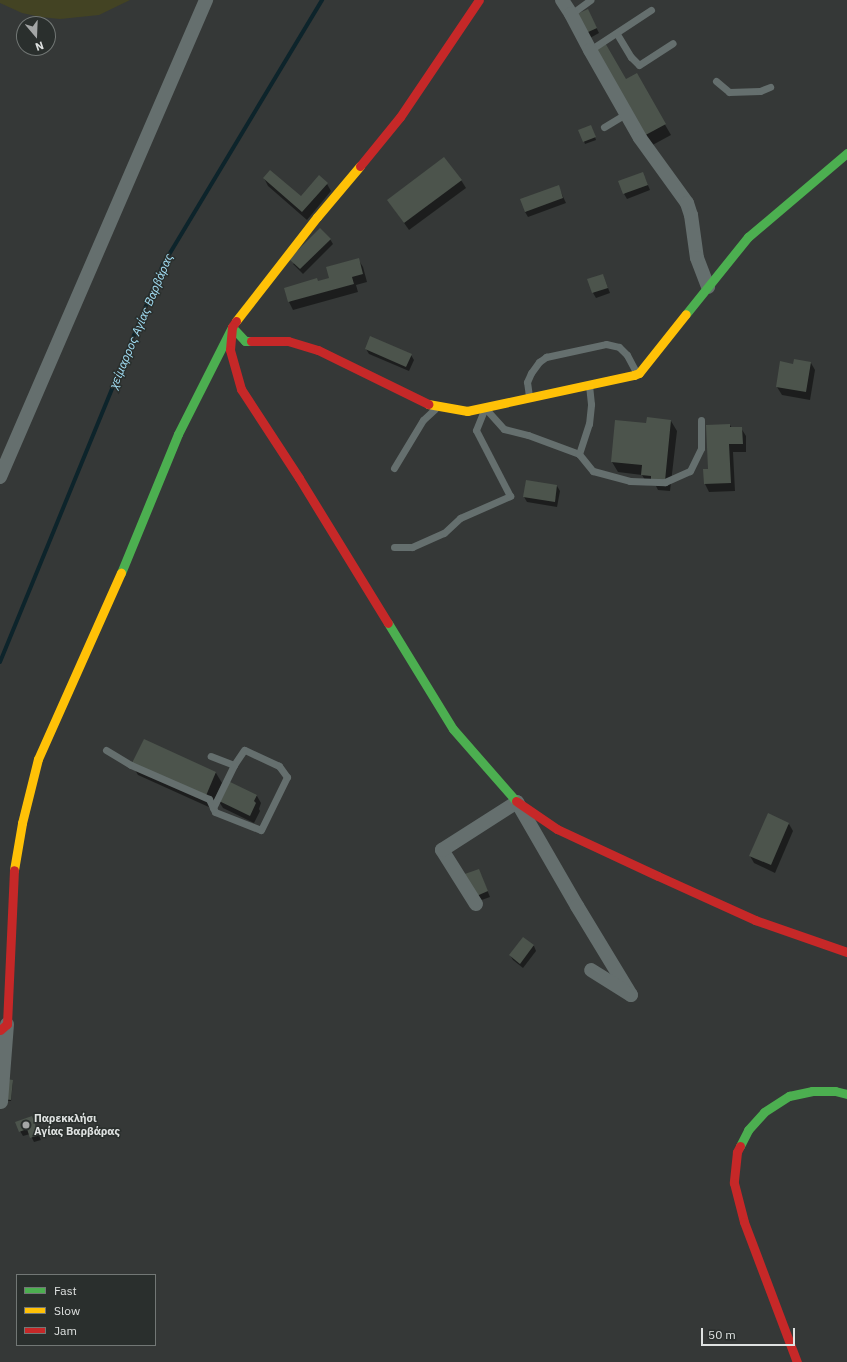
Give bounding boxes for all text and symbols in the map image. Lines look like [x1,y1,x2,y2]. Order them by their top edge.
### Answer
north arrow [16,16,56,56]
text: N [34,38,46,54]
water label: χείμαρρος Αγίας Βαρβάρας [106,251,176,391]
place label: Παρεκκλήσι Αγίας Βαρβάρας [34,1112,120,1138]
marker: Παρεκκλήσι Αγίας Βαρβάρας [21,1120,31,1130]
legend [16,1274,156,1346]
text: Fast [54,1283,77,1298]
text: Slow [54,1303,80,1318]
scale bar [703,1320,797,1346]
text: Jam [54,1323,77,1338]
text: 50 m [708,1327,736,1342]

